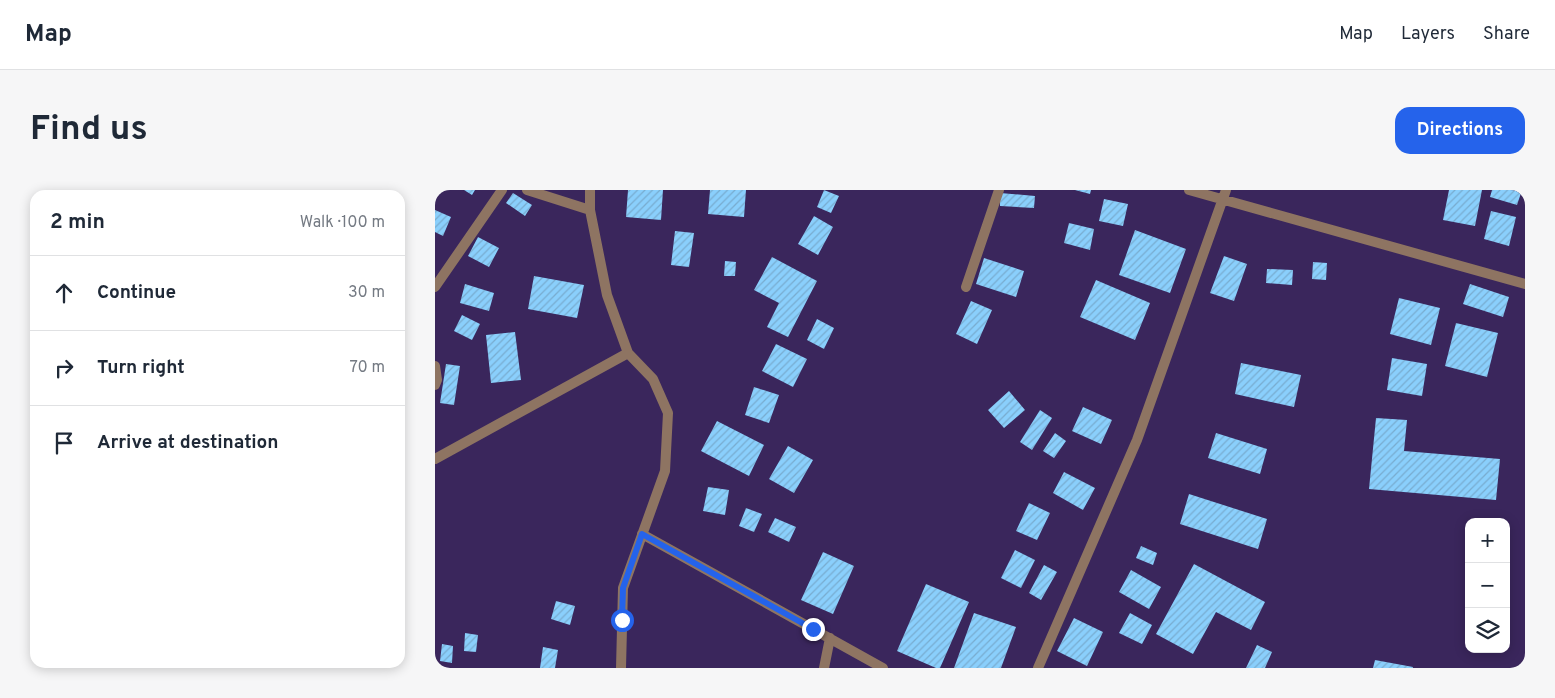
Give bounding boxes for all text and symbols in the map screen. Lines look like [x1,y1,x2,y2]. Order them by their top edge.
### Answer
text: Map [25,20,72,50]
text: Map [1339,23,1373,46]
text: Layers [1401,23,1455,46]
text: Share [1483,23,1530,46]
button: Directions [1395,107,1525,154]
text: Find us [30,108,148,152]
text: 2 min [50,209,105,236]
text: Walk · 100 m [300,213,385,233]
icon: ahead [50,279,78,307]
text: Continue [97,281,176,305]
text: 30 m [348,283,385,303]
icon: right [50,354,78,382]
text: Turn right [97,356,185,380]
text: 70 m [350,358,385,378]
icon: arrive [50,429,78,457]
text: Arrive at destination [97,431,278,455]
map controls [1465,518,1510,653]
button: + [1465,518,1510,563]
button: − [1465,563,1510,608]
button: layers [1465,608,1510,653]
route start [611,609,634,632]
route end [802,618,825,641]

